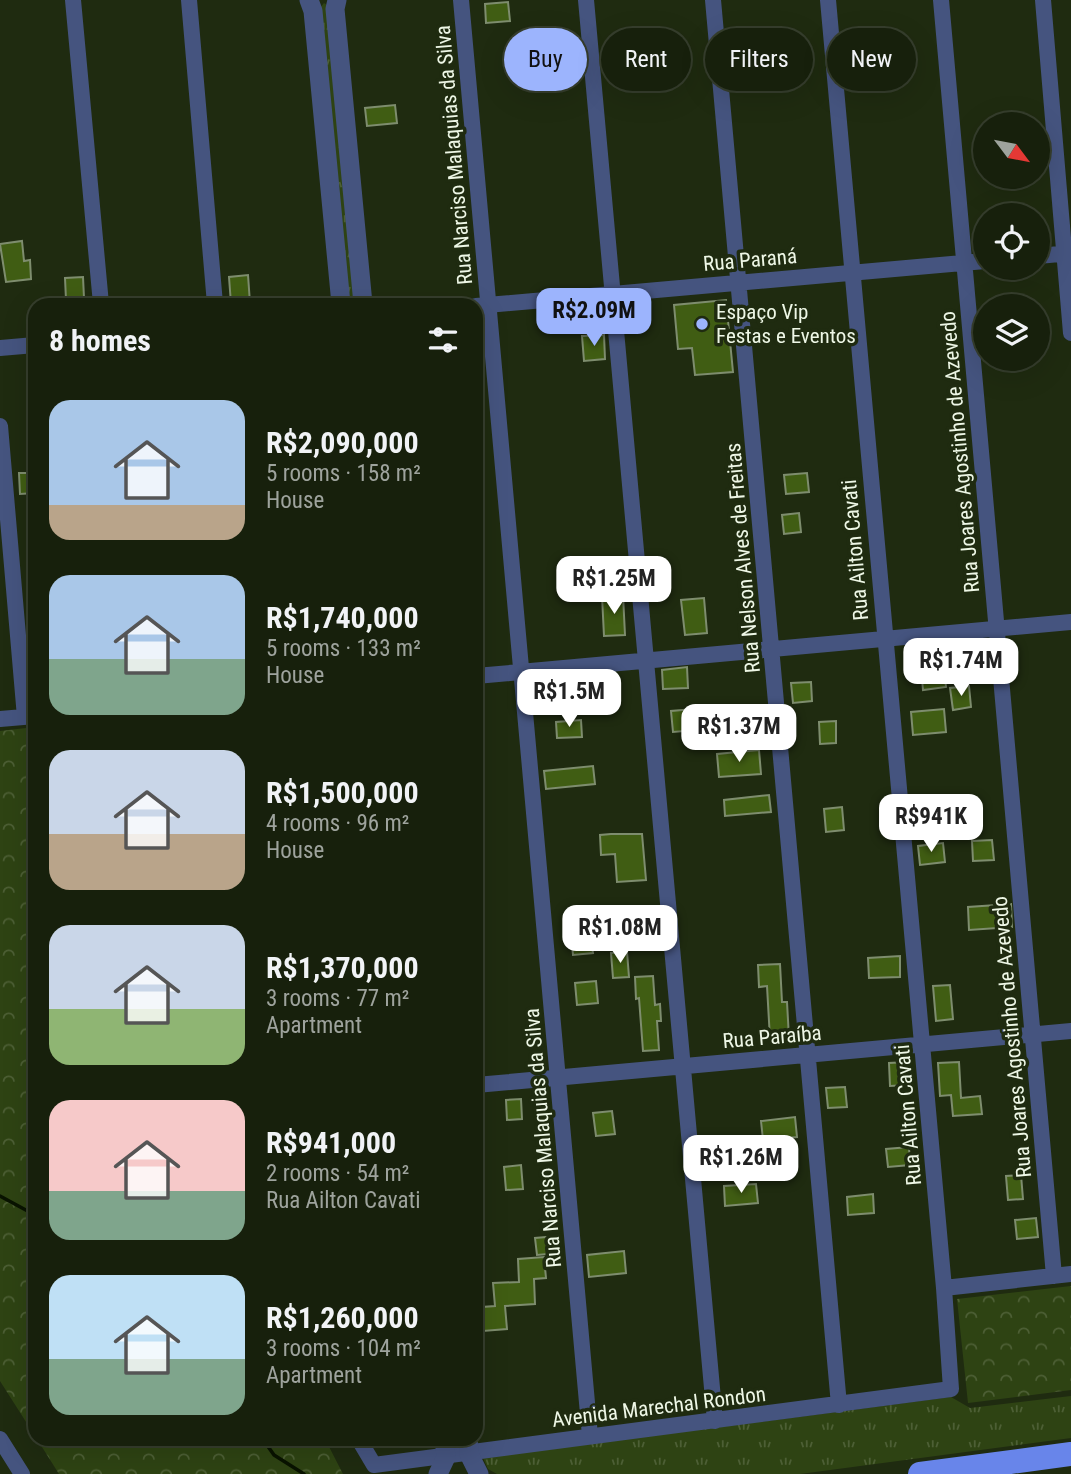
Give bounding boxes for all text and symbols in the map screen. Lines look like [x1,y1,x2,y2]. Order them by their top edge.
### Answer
street label: Rua Narciso Malaquias da Silva [431,24,477,286]
chip: Buy [504,28,587,91]
chip: Rent [601,28,691,91]
chip: Filters [705,28,813,91]
chip: New [827,28,916,91]
north arrow [973,112,1050,189]
map controls [973,112,1050,371]
button: locate [973,203,1050,280]
street label: Rua Paraná [702,244,798,276]
pin: R$2.09M [529,288,659,348]
button: layers [973,294,1050,371]
text: R$2.09M [552,297,636,324]
place label: Espaço Vip Festas e Eventos [716,300,856,348]
street label: Rua Joares Agostinho de Azevedo [936,310,984,594]
marker: Espaço Vip Festas e Eventos [694,316,710,332]
icon: filters [424,321,462,359]
text: 8 homes [49,323,151,358]
text: R$2,090,000 [266,425,419,460]
icon: home [105,428,189,512]
street label: Rua Nelson Alves de Freitas [721,442,765,674]
text: 5 rooms · 158 m² [266,460,421,487]
street label: Rua Ailton Cavati [837,479,873,621]
text: House [266,487,324,514]
pin: R$1.25M [549,556,679,616]
text: R$1.25M [572,565,656,592]
text: R$1,740,000 [266,600,419,635]
icon: home [105,603,189,687]
text: 5 rooms · 133 m² [266,635,421,662]
pin: R$1.74M [896,638,1026,698]
text: R$1.74M [919,647,1003,674]
text: House [266,662,324,689]
pin: R$1.5M [512,670,626,729]
text: R$1.5M [533,678,605,705]
pin: R$1.37M [674,704,804,764]
text: R$1.37M [697,713,781,740]
text: R$1,500,000 [266,775,419,810]
icon: home [105,778,189,862]
pin: R$941K [874,794,988,854]
text: R$941K [895,803,967,830]
text: 4 rooms · 96 m² [266,810,409,837]
text: House [266,837,324,864]
street label: Rua Joares Agostinho de Azevedo [988,895,1036,1179]
pin: R$1.08M [555,906,685,965]
text: R$1.08M [578,914,662,941]
text: R$1,370,000 [266,950,419,985]
icon: home [105,953,189,1037]
text: 3 rooms · 77 m² [266,985,409,1012]
street label: Rua Narciso Malaquias da Silva [520,1007,566,1269]
text: Apartment [266,1012,362,1039]
street label: Rua Paraíba [722,1021,822,1053]
street label: Rua Ailton Cavati [890,1044,926,1186]
text: R$941,000 [266,1125,396,1160]
icon: home [105,1128,189,1212]
pin: R$1.26M [676,1136,806,1195]
text: R$1.26M [699,1144,783,1171]
text: 2 rooms · 54 m² [266,1160,409,1187]
text: Rua Ailton Cavati [266,1187,421,1214]
text: R$1,260,000 [266,1300,419,1335]
icon: home [105,1303,189,1387]
text: 3 rooms · 104 m² [266,1335,421,1362]
text: Apartment [266,1362,362,1389]
street label: Avenida Marechal Rondon [551,1382,767,1432]

